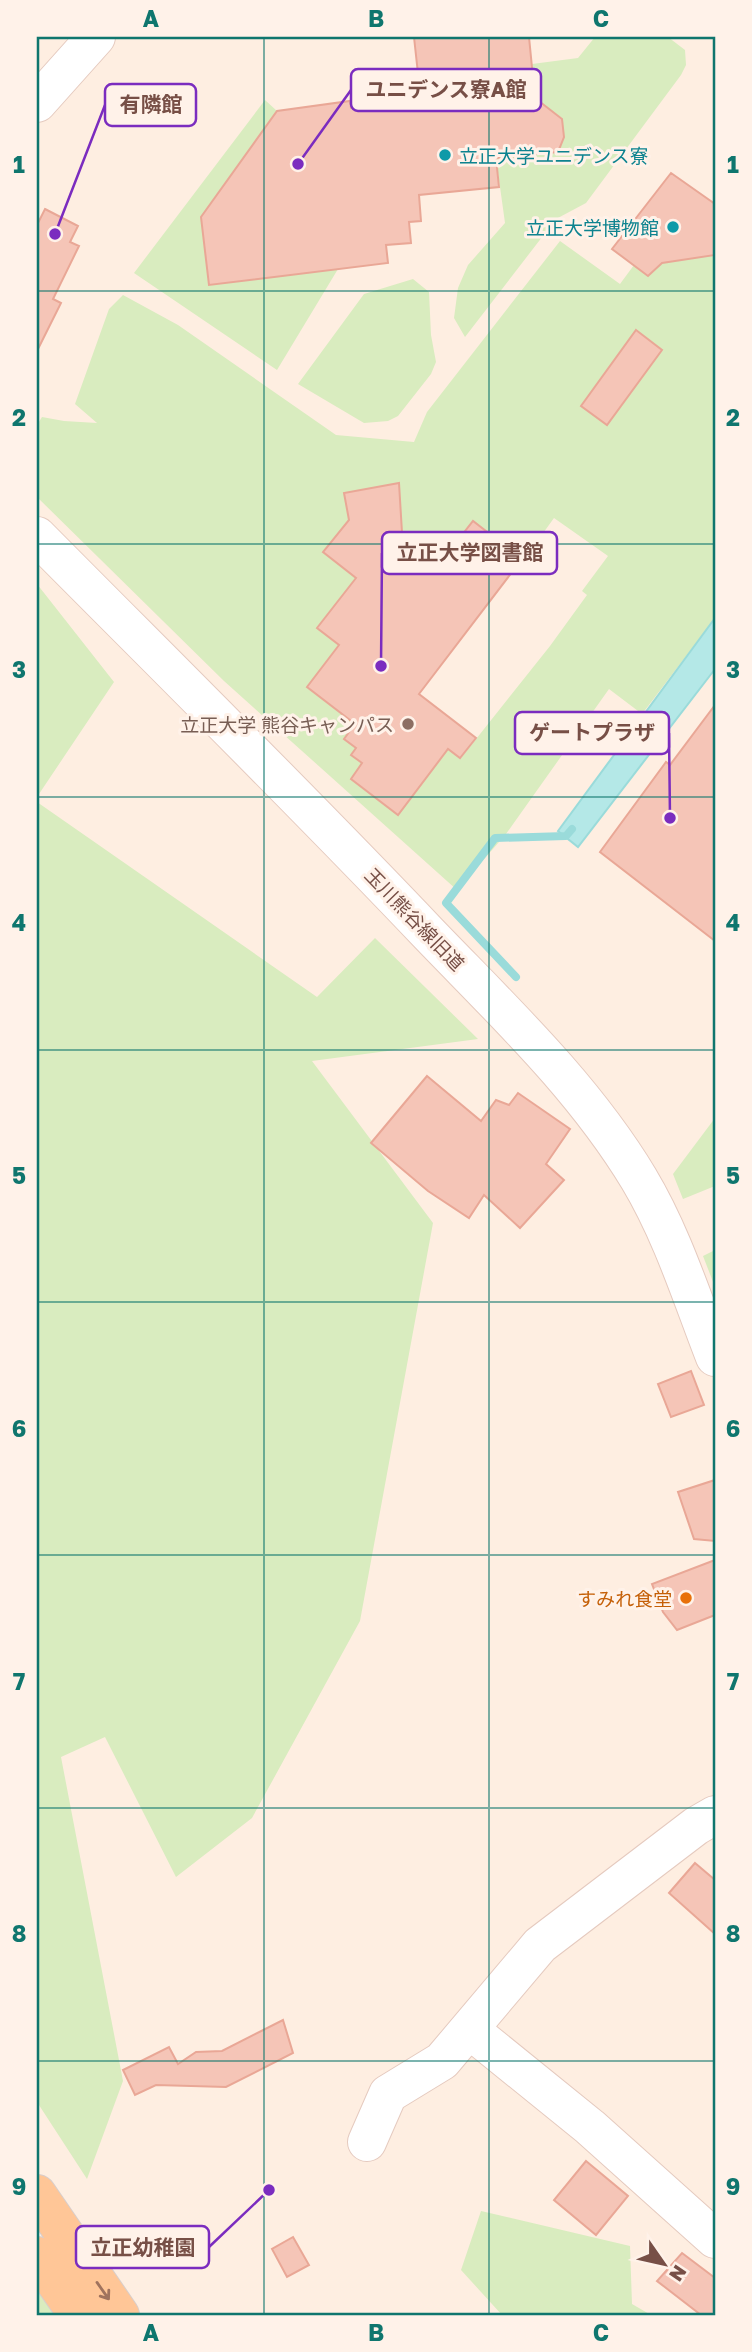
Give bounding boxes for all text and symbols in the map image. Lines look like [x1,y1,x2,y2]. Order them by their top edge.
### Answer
text: A [143,4,160,32]
text: B [368,4,384,32]
text: C [593,4,609,32]
callout: ユニデンス寮A館 [351,69,541,111]
text: ユニデンス寮A館 [365,76,527,102]
callout: 有隣館 [105,84,196,126]
text: 有隣館 [120,91,183,117]
place label: 立正大学ユニデンス寮 [459,144,649,167]
marker: 立正大学ユニデンス寮 [437,147,453,163]
text: 1 [13,150,25,178]
text: 1 [727,150,739,178]
place label: 立正大学博物館 [526,216,659,239]
marker: 立正大学博物館 [665,219,681,235]
text: 2 [12,403,26,431]
text: 2 [726,403,740,431]
callout: 立正大学図書館 [382,532,557,574]
text: 立正大学図書館 [397,539,544,565]
text: 3 [12,655,26,683]
text: 3 [726,655,740,683]
callout: ゲートプラザ [515,712,669,754]
place label: 立正大学 熊谷キャンパス [180,713,394,736]
marker: 立正大学 熊谷キャンパス [400,716,416,732]
text: ゲートプラザ [529,719,655,745]
street label: 玉川熊谷線旧道 [361,863,469,975]
text: 4 [12,908,26,936]
text: 4 [726,908,740,936]
text: 5 [12,1161,26,1189]
text: 5 [726,1161,740,1189]
text: 6 [12,1414,26,1442]
text: 6 [726,1414,740,1442]
place label: すみれ食堂 [577,1587,672,1610]
marker: すみれ食堂 [678,1590,694,1606]
text: 7 [13,1667,25,1695]
text: 7 [727,1667,739,1695]
text: 8 [12,1919,26,1947]
text: 8 [726,1919,740,1947]
text: 9 [12,2172,26,2200]
text: 9 [726,2172,740,2200]
callout: 立正幼稚園 [76,2226,209,2268]
north arrow [630,2230,700,2300]
text: 立正幼稚園 [91,2234,196,2260]
text: N [665,2261,692,2286]
one-way arrow [96,2281,110,2300]
text: A [143,2318,160,2346]
text: B [368,2318,384,2346]
text: C [593,2318,609,2346]

